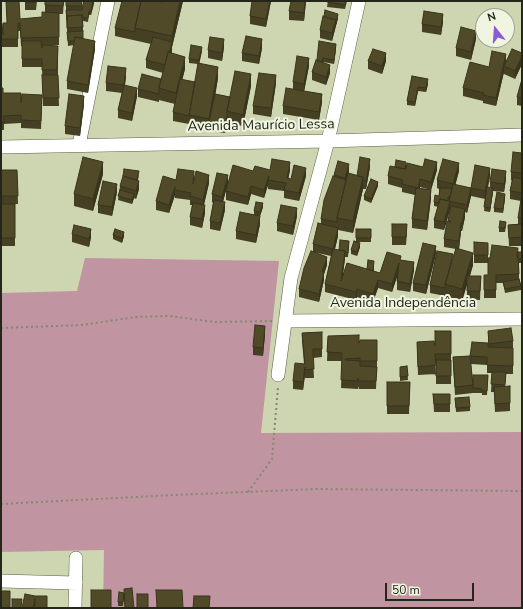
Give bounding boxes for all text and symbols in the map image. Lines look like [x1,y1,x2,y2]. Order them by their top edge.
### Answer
north arrow [475,8,515,48]
text: N [486,9,498,25]
street label: Avenida Maurício Lessa [187,116,335,136]
street label: Avenida Independência [330,296,476,312]
scale bar [387,575,476,601]
text: 50 m [392,582,420,598]

